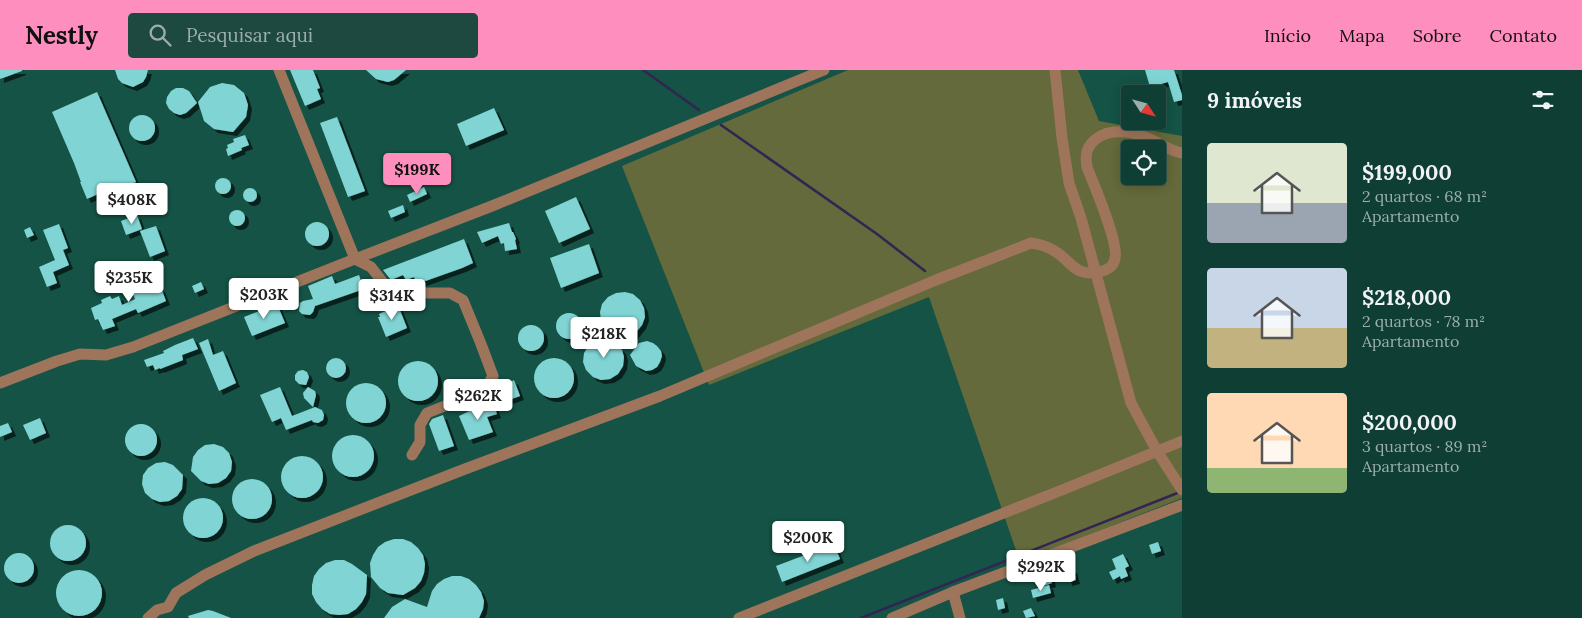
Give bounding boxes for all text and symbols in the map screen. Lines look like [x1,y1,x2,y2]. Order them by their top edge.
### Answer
search box [128,13,478,58]
text: Nestly [25,20,98,51]
icon: search [146,21,174,49]
text: Pesquisar aqui [186,23,313,47]
text: Início [1264,24,1311,47]
text: Mapa [1339,24,1385,47]
text: Sobre [1413,24,1462,47]
text: Contato [1490,24,1557,47]
north arrow [1121,85,1166,130]
map controls [1121,85,1166,185]
icon: filters [1529,86,1557,114]
text: 9 imóveis [1207,87,1302,114]
button: locate [1121,140,1166,185]
pin: $199K [382,152,452,195]
text: $199K [394,159,440,179]
text: $199,000 [1362,159,1452,186]
icon: home [1247,163,1307,223]
pin: $408K [97,182,167,225]
text: 2 quartos · 68 m² [1362,186,1487,206]
text: $408K [108,189,156,209]
text: Apartamento [1362,206,1459,226]
pin: $235K [94,260,164,303]
text: $235K [106,267,152,287]
pin: $203K [229,278,299,320]
pin: $314K [357,278,427,321]
text: $203K [240,284,288,304]
text: $218,000 [1362,284,1451,311]
text: $314K [369,285,415,305]
icon: home [1247,288,1307,348]
text: 2 quartos · 78 m² [1362,311,1485,331]
pin: $218K [569,316,639,359]
text: $218K [582,323,626,343]
text: Apartamento [1362,331,1459,351]
pin: $262K [443,378,513,421]
text: $262K [454,385,502,405]
text: $200,000 [1362,409,1457,436]
icon: home [1247,413,1307,473]
text: 3 quartos · 89 m² [1362,436,1487,456]
text: Apartamento [1362,456,1459,476]
pin: $200K [773,520,843,563]
text: $200K [783,527,833,547]
pin: $292K [1006,550,1076,592]
text: $292K [1017,556,1065,576]

